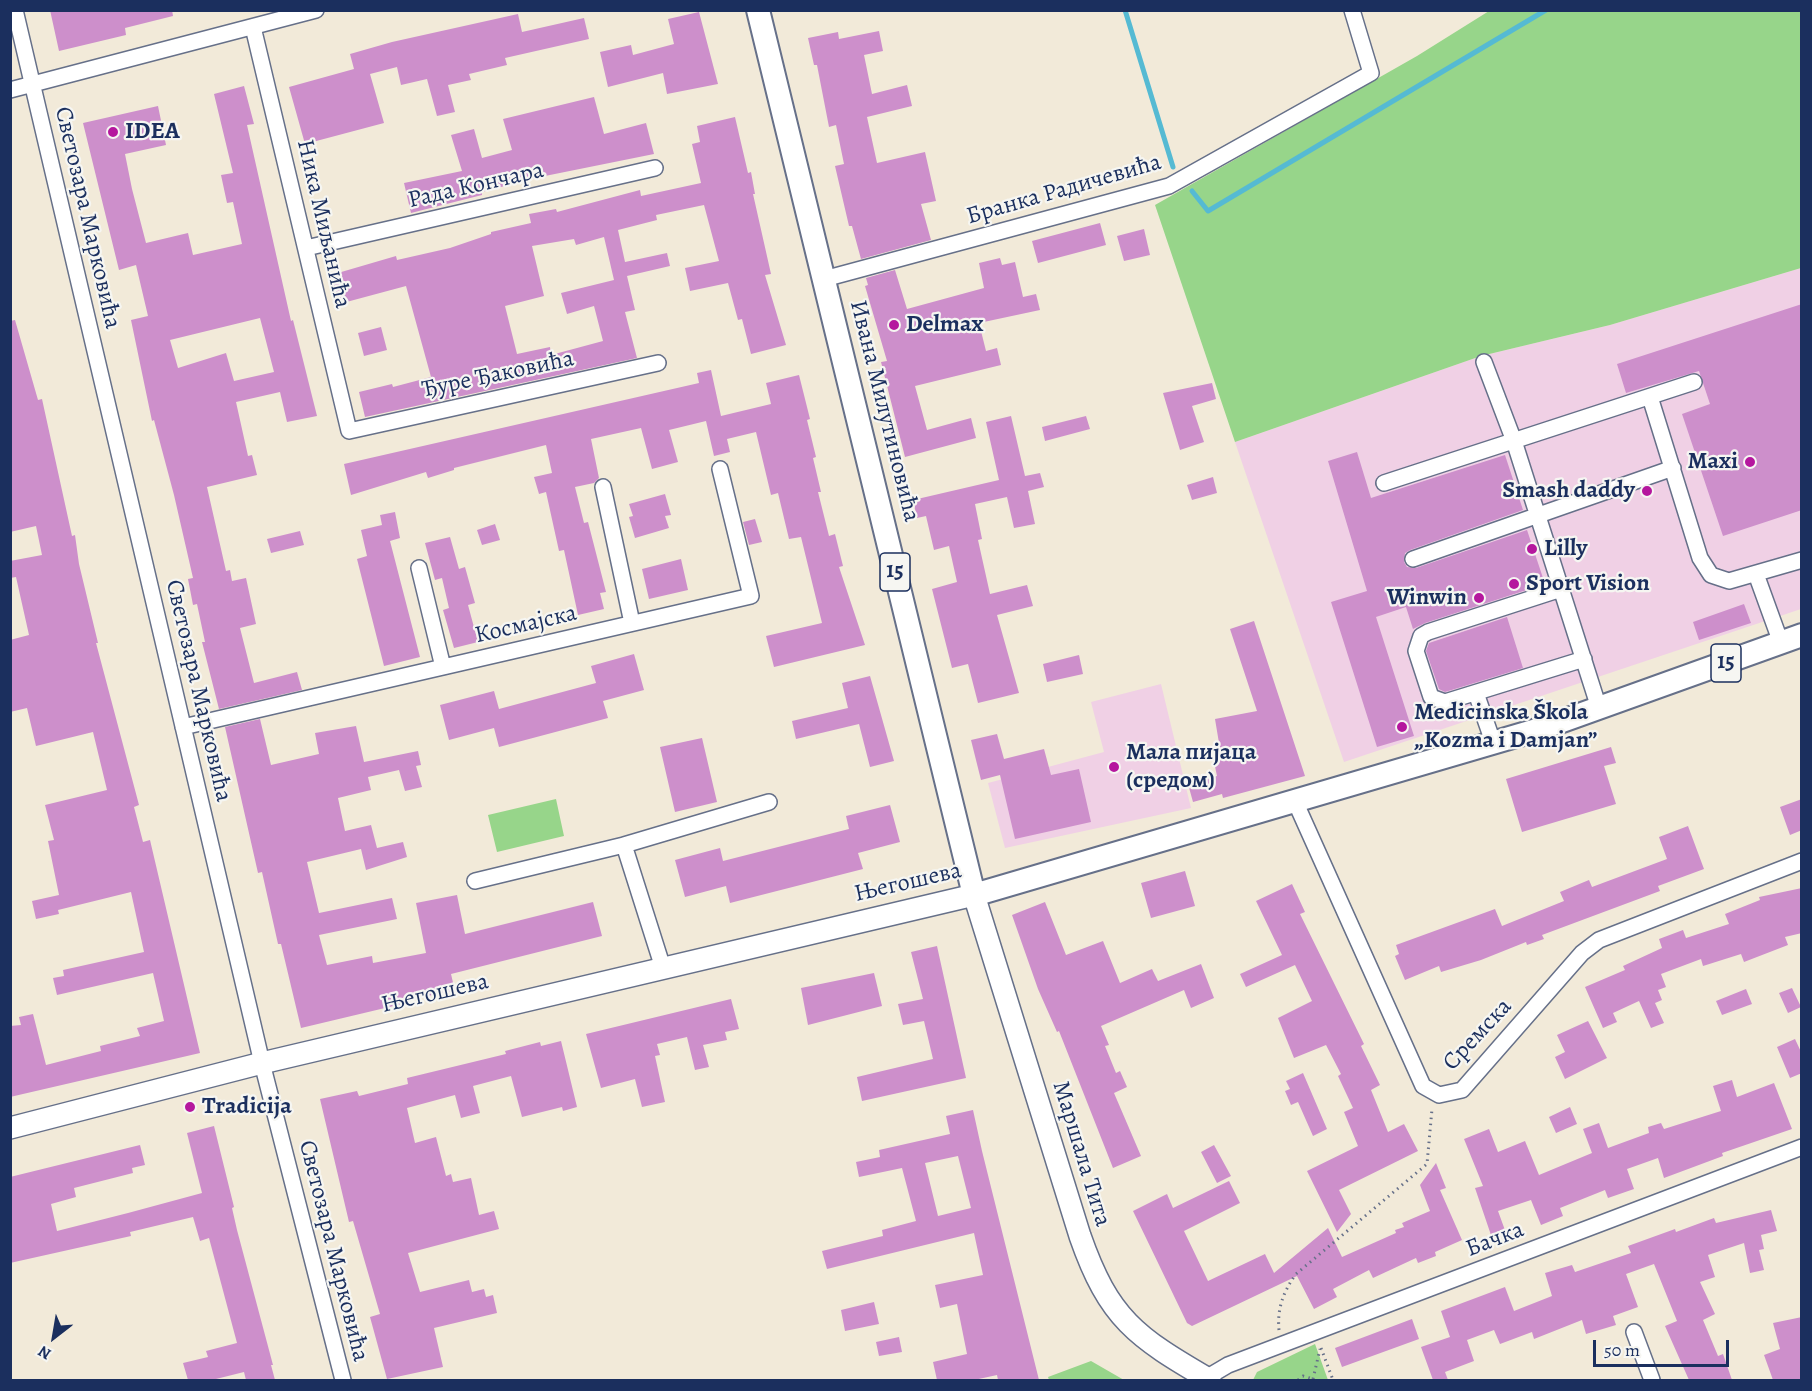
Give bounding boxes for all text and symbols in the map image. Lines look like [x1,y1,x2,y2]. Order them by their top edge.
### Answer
street label: Светозара Марковића [47,104,127,332]
place label: IDEA [125,118,180,146]
marker: IDEA [106,125,120,139]
street label: Ника Миљанића [290,137,356,311]
street label: Бранка Радичевића [963,148,1165,232]
street label: Рада Кончара [405,156,547,216]
street label: Ивана Милутиновића [843,297,925,525]
place label: Delmax [906,311,983,339]
marker: Delmax [887,318,901,332]
street label: Ђуре Ђаковића [419,345,577,405]
place label: Maxi [1688,448,1738,476]
marker: Maxi [1743,455,1757,469]
place label: Smash daddy [1502,477,1635,505]
marker: Smash daddy [1640,484,1654,498]
place label: Lilly [1544,535,1587,563]
marker: Lilly [1525,542,1539,556]
road number: 15 [880,553,910,591]
place label: Sport Vision [1526,570,1650,598]
street label: Светозара Марковића [158,577,238,805]
marker: Sport Vision [1507,577,1521,591]
place label: Winwin [1387,584,1467,612]
marker: Winwin [1472,591,1486,605]
street label: Космајска [472,599,580,651]
road number: 15 [1711,644,1741,682]
place label: Medicinska Škola „Kozma i Damjan” [1414,699,1597,755]
marker: Medicinska Škola „Kozma i Damjan” [1395,720,1409,734]
place label: Мала пијаца (средом) [1126,739,1256,795]
marker: Мала пијаца (средом) [1107,760,1121,774]
street label: Његошева [852,857,964,909]
street label: Његошева [379,968,491,1020]
street label: Сремска [1437,993,1519,1077]
street label: Маршала Тита [1045,1078,1117,1230]
place label: Tradicija [202,1093,292,1121]
marker: Tradicija [183,1100,197,1114]
street label: Светозара Марковића [292,1137,374,1365]
street label: Бачка [1462,1216,1528,1264]
north arrow [24,1307,84,1367]
scale bar [1596,1328,1732,1366]
text: 50 m [1604,1338,1640,1362]
text: N [34,1340,55,1365]

